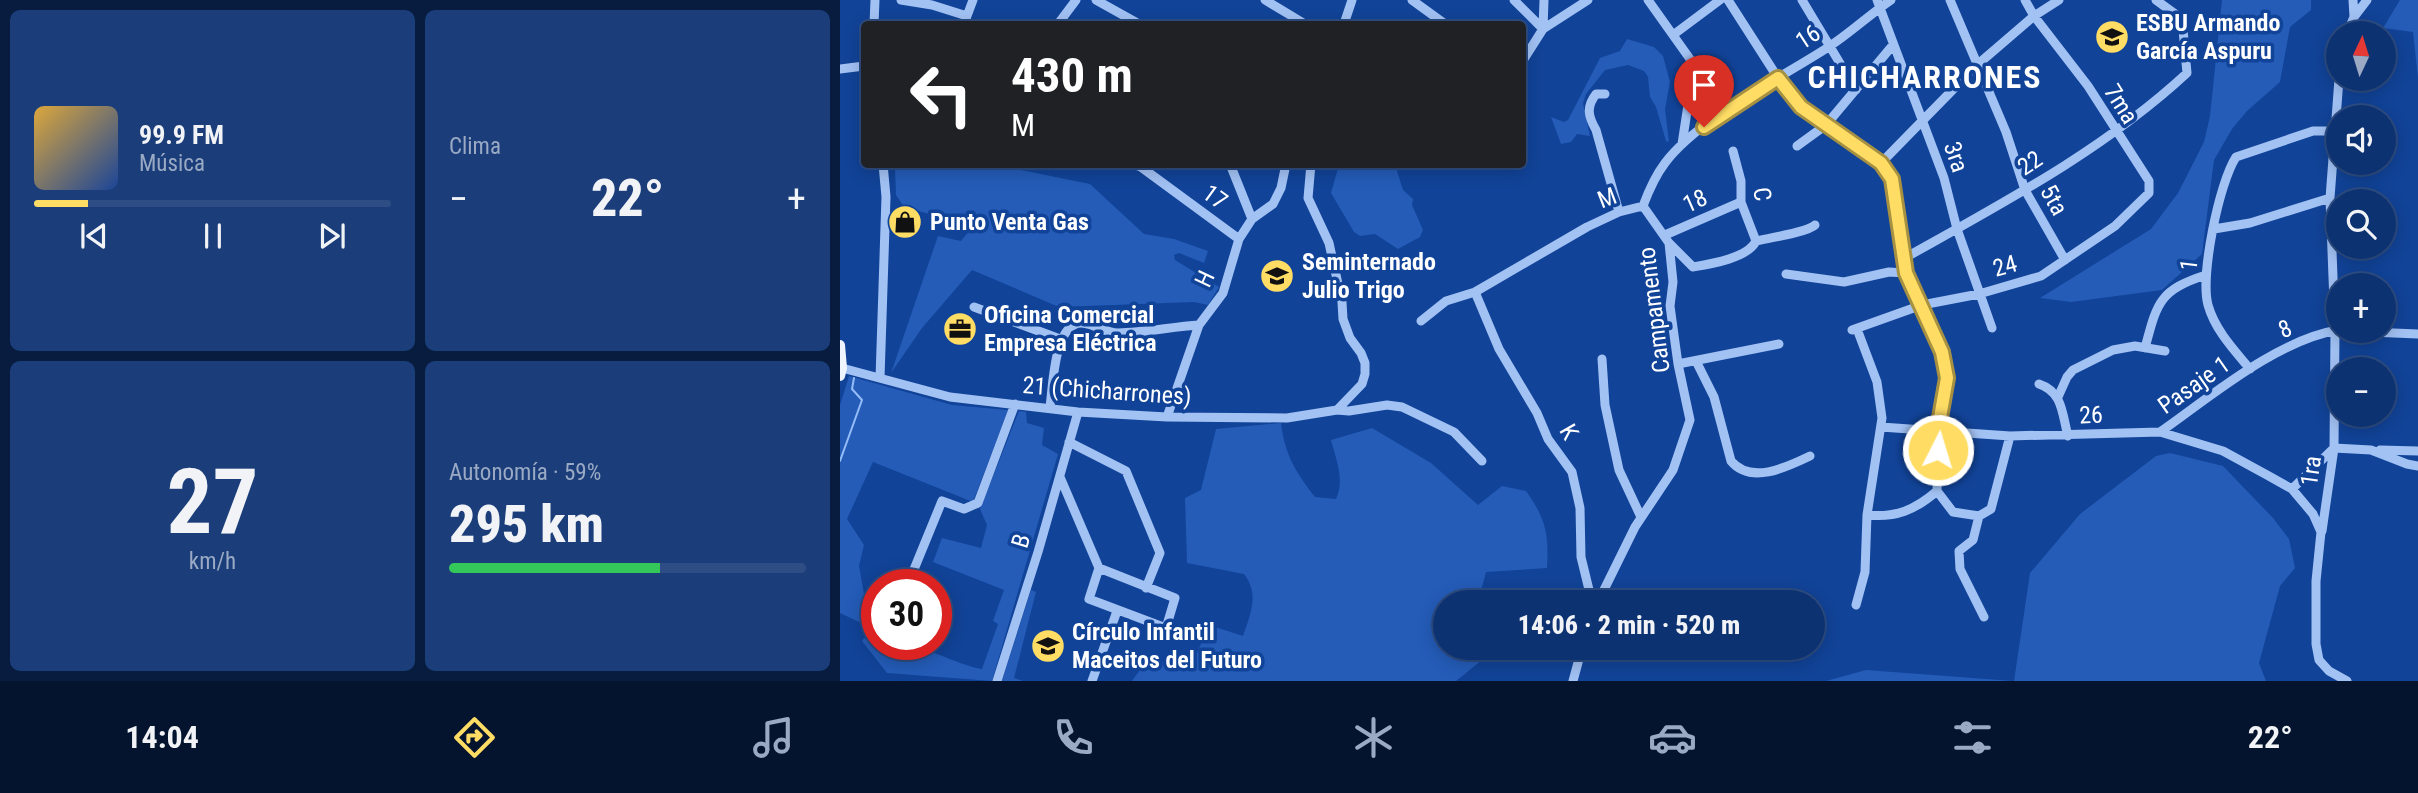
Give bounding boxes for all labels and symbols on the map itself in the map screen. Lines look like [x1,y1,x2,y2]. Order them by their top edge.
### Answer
place label: ESBU Armando García Aspuru [2136,9,2281,65]
school or university icon: ESBU Armando García Aspuru [2093,18,2131,56]
street label: 16 [1790,19,1826,55]
north arrow [2326,21,2396,91]
pin [1674,55,1734,127]
district label: CHICHARRONES [1807,58,2043,96]
street label: 7ma [2098,79,2144,129]
street label: 3ra [1938,138,1974,176]
street label: 22 [2012,145,2048,181]
street label: 17 [1197,179,1233,215]
street label: 5ta [2034,180,2074,220]
street label: M [1594,182,1620,214]
street label: 18 [1678,183,1712,219]
street label: C [1747,185,1777,203]
shop icon: Punto Venta Gas [886,203,924,241]
place label: Punto Venta Gas [930,208,1089,236]
street label: Campamento [1632,246,1676,374]
place label: Seminternado Julio Trigo [1302,248,1436,304]
street label: 24 [1990,249,2020,283]
school or university icon: Seminternado Julio Trigo [1258,257,1296,295]
street label: 1 [2174,257,2204,273]
street label: H [1189,266,1221,292]
place label: Oficina Comercial Empresa Eléctrica [984,301,1156,357]
office icon: Oficina Comercial Empresa Eléctrica [941,310,979,348]
street label: 8 [2274,314,2296,344]
street label: Pasaje 1 [2153,350,2235,420]
street label: 21 (Chicharrones) [1021,371,1193,411]
street label: 26 [2079,401,2103,429]
position arrow [1901,413,1975,487]
street label: K [1554,419,1584,445]
street label: 1ra [2295,454,2327,488]
street label: B [1006,531,1036,551]
speed limit sign: 30 [861,569,952,660]
place label: Círculo Infantil Maceitos del Futuro [1072,618,1262,674]
school or university icon: Círculo Infantil Maceitos del Futuro [1029,627,1067,665]

